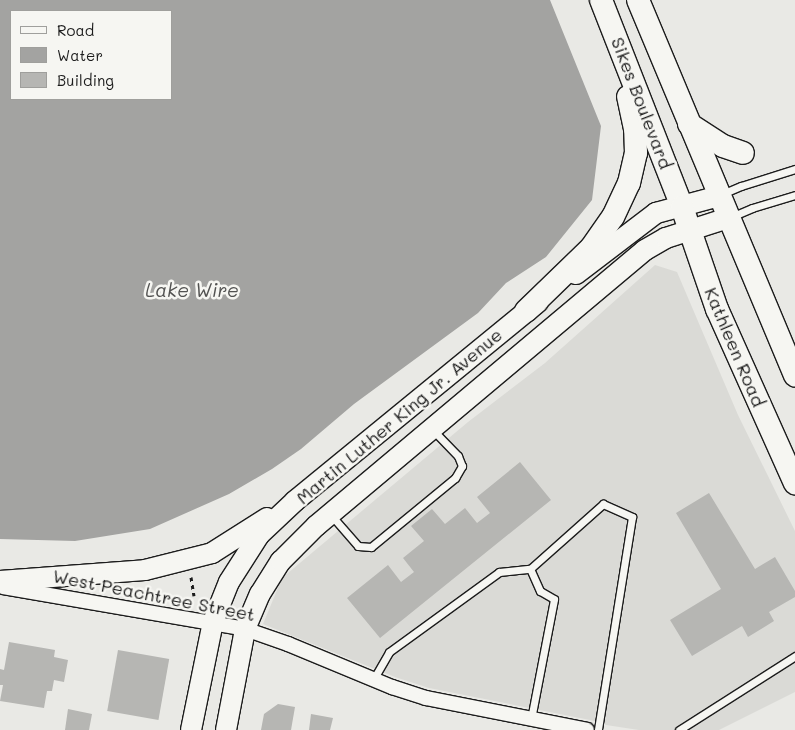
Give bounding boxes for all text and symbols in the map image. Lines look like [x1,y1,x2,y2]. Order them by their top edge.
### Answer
legend [10,10,172,100]
text: Road [57,20,94,40]
street label: Sikes Boulevard [607,34,677,172]
text: Water [57,45,103,65]
text: Building [57,70,114,90]
water label: Lake Wire [145,279,239,301]
street label: Kathleen Road [700,284,770,410]
street label: Martin Luther King Jr. Avenue [292,324,506,508]
street label: West Peachtree Street [51,565,257,625]

